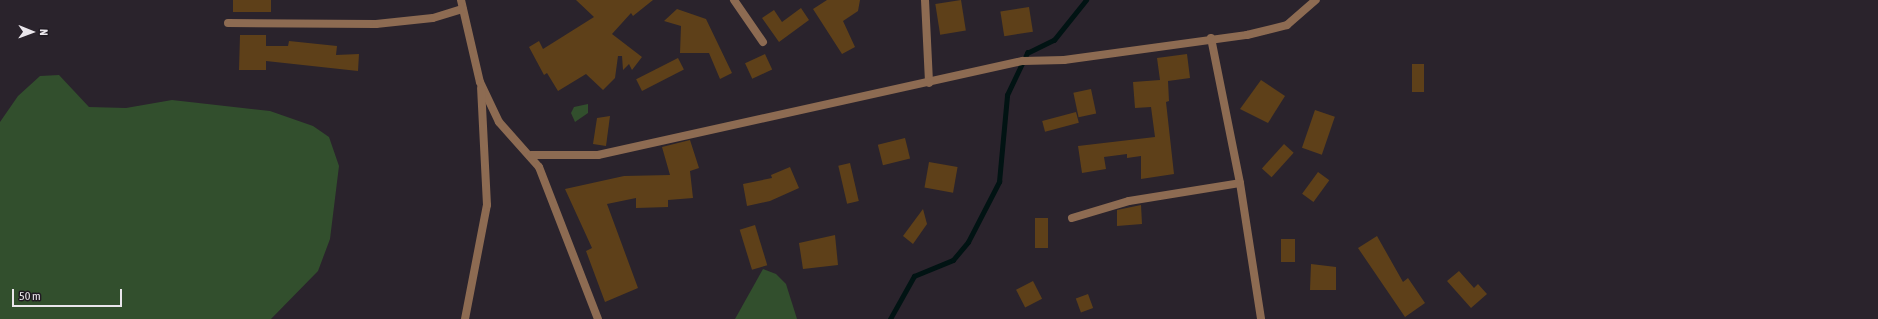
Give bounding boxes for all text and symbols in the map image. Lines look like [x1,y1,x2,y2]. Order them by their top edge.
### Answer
north arrow [12,12,52,52]
text: N [38,29,50,36]
scale bar [14,281,124,307]
text: 50 m [19,289,41,303]

